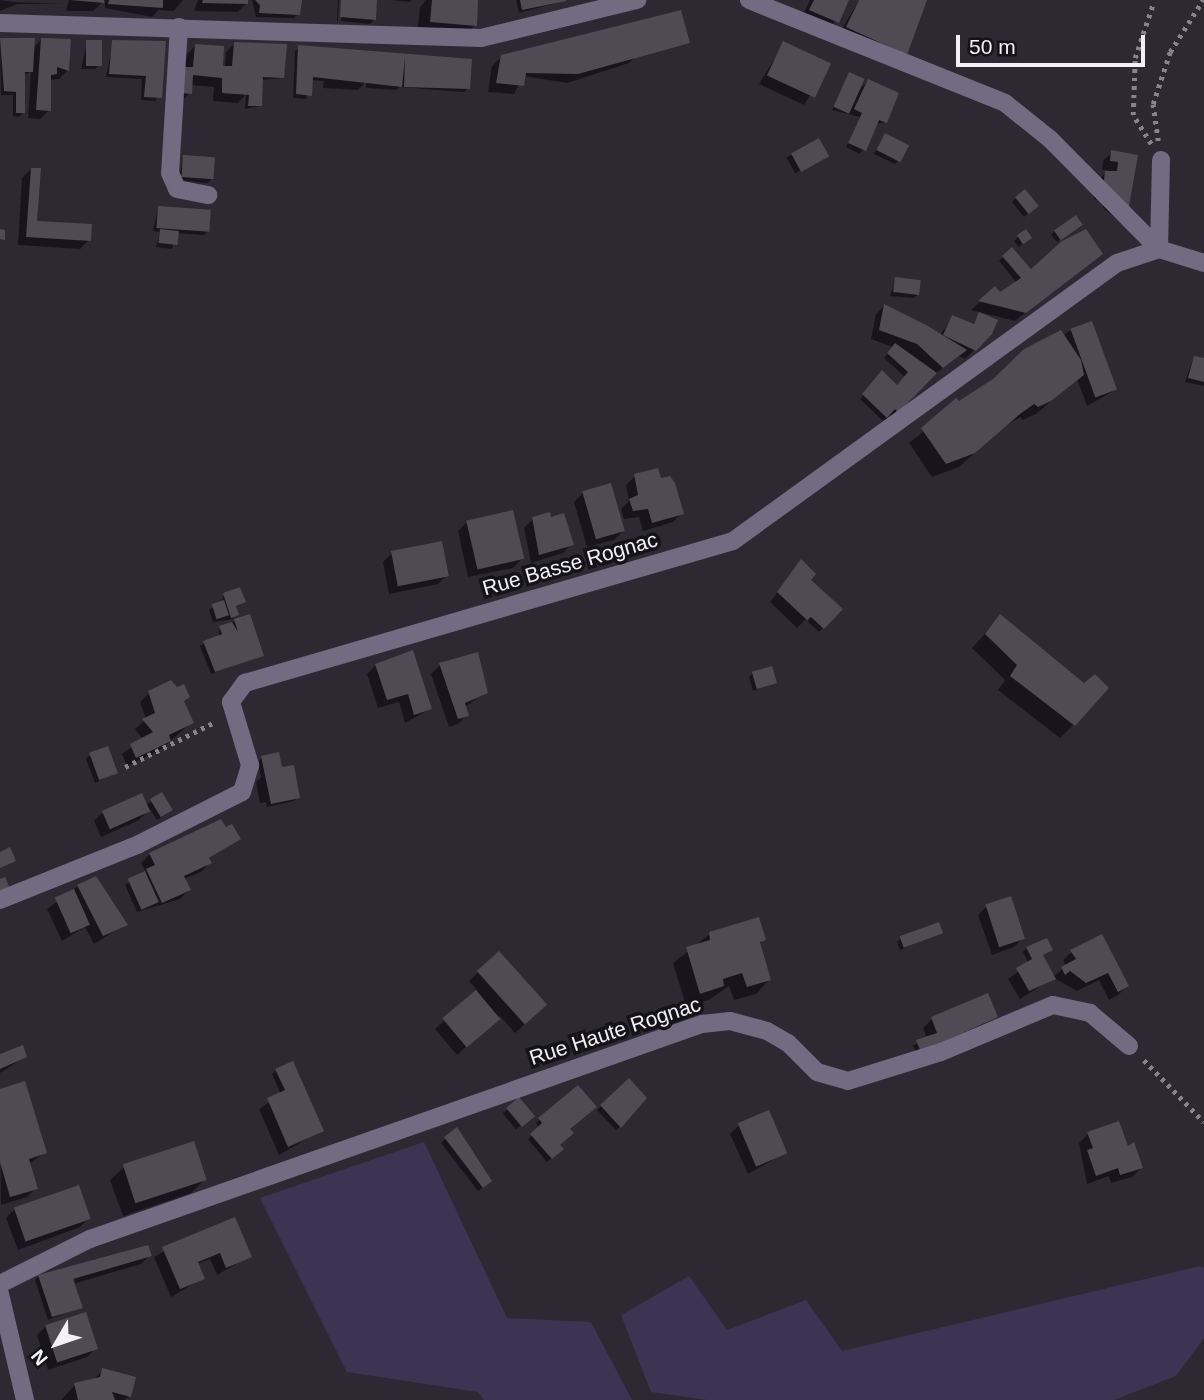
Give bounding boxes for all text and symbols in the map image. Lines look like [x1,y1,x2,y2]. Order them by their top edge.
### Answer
scale bar [959,21,1148,65]
text: 50 m [969,35,1016,58]
street label: Rue Basse Rognac [480,527,660,601]
street label: Rue Haute Rognac [526,991,704,1071]
north arrow [21,1309,91,1379]
text: N [27,1346,52,1369]

